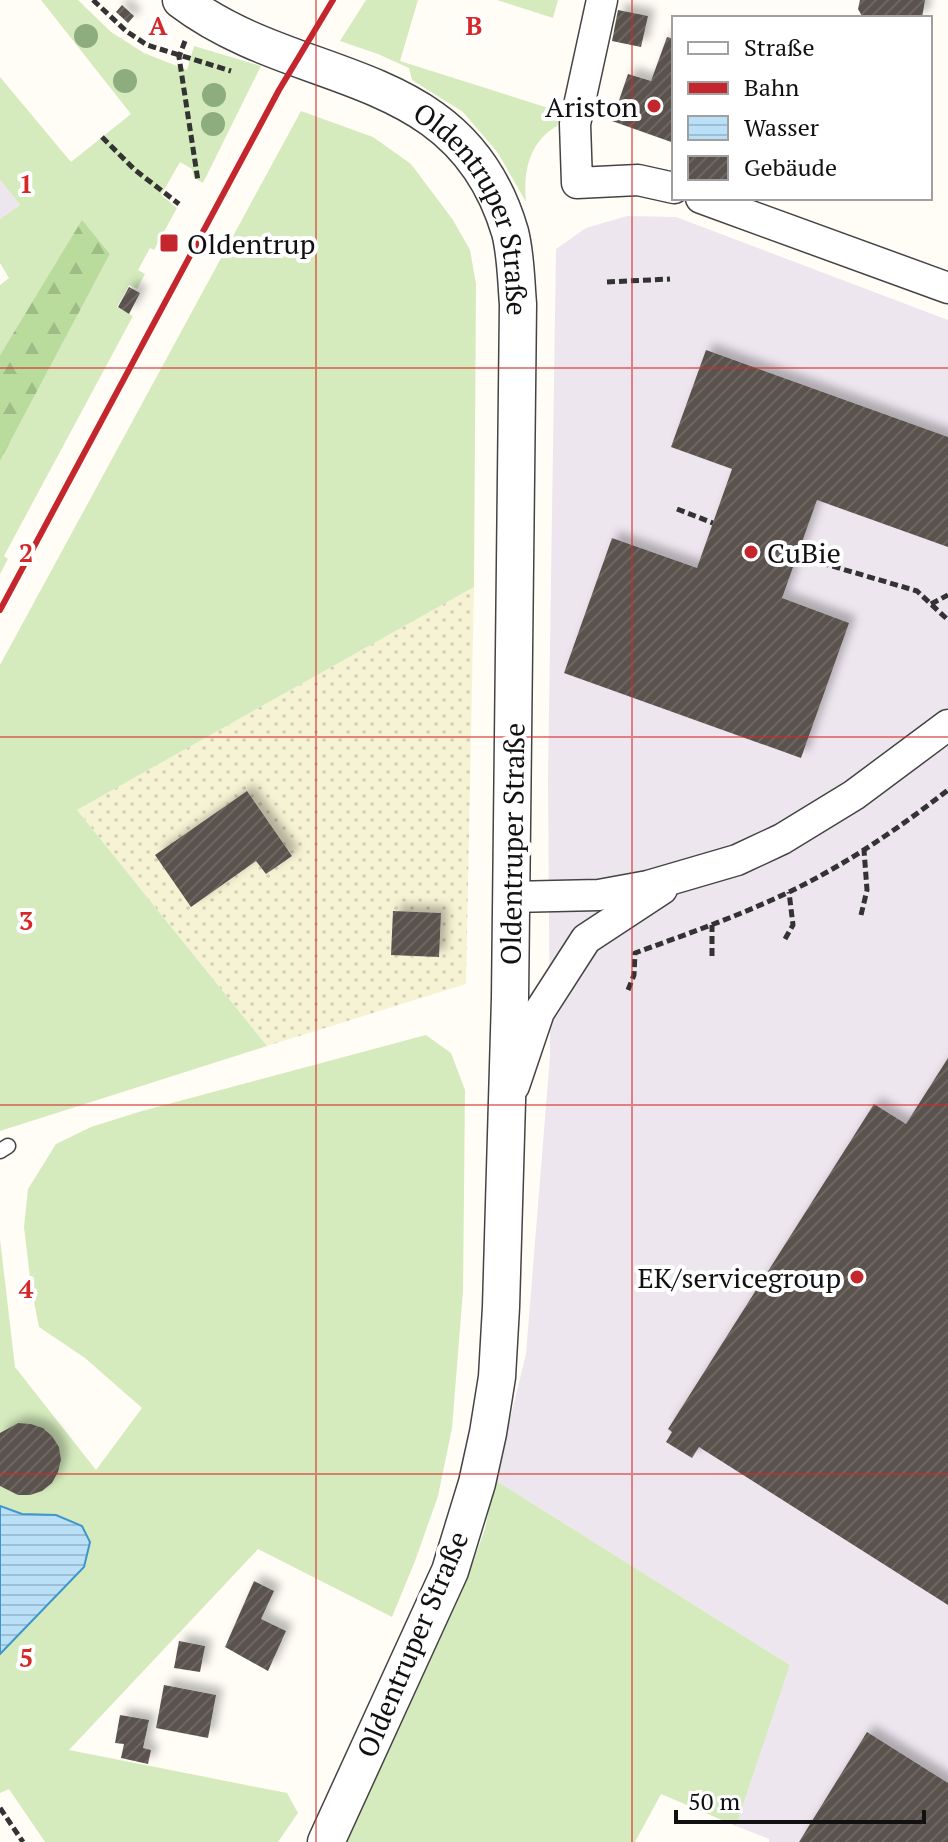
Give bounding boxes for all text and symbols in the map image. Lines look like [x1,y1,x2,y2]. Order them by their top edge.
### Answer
text: A [149,8,168,42]
text: B [466,8,482,42]
legend [672,16,932,200]
text: Straße [744,31,815,63]
text: Bahn [744,71,799,103]
place label: Ariston [545,88,638,125]
street label: Oldentruper Straße [407,93,537,316]
marker: Ariston [645,97,663,115]
text: Wasser [744,111,820,143]
text: Gebäude [744,151,837,183]
text: 1 [19,166,33,200]
place label: Oldentrup [187,225,315,262]
marker: Oldentrup [158,232,180,254]
place label: CuBie [767,534,841,571]
text: 2 [19,535,33,569]
marker: CuBie [742,543,760,561]
street label: Oldentruper Straße [491,723,533,965]
text: 3 [19,903,33,937]
place label: EK/servicegroup [637,1259,841,1296]
marker: EK/servicegroup [848,1268,866,1286]
text: 4 [19,1271,34,1305]
street label: Oldentruper Straße [348,1525,476,1763]
text: 5 [19,1640,33,1674]
scale bar [676,1774,924,1824]
text: 50 m [688,1785,740,1817]

